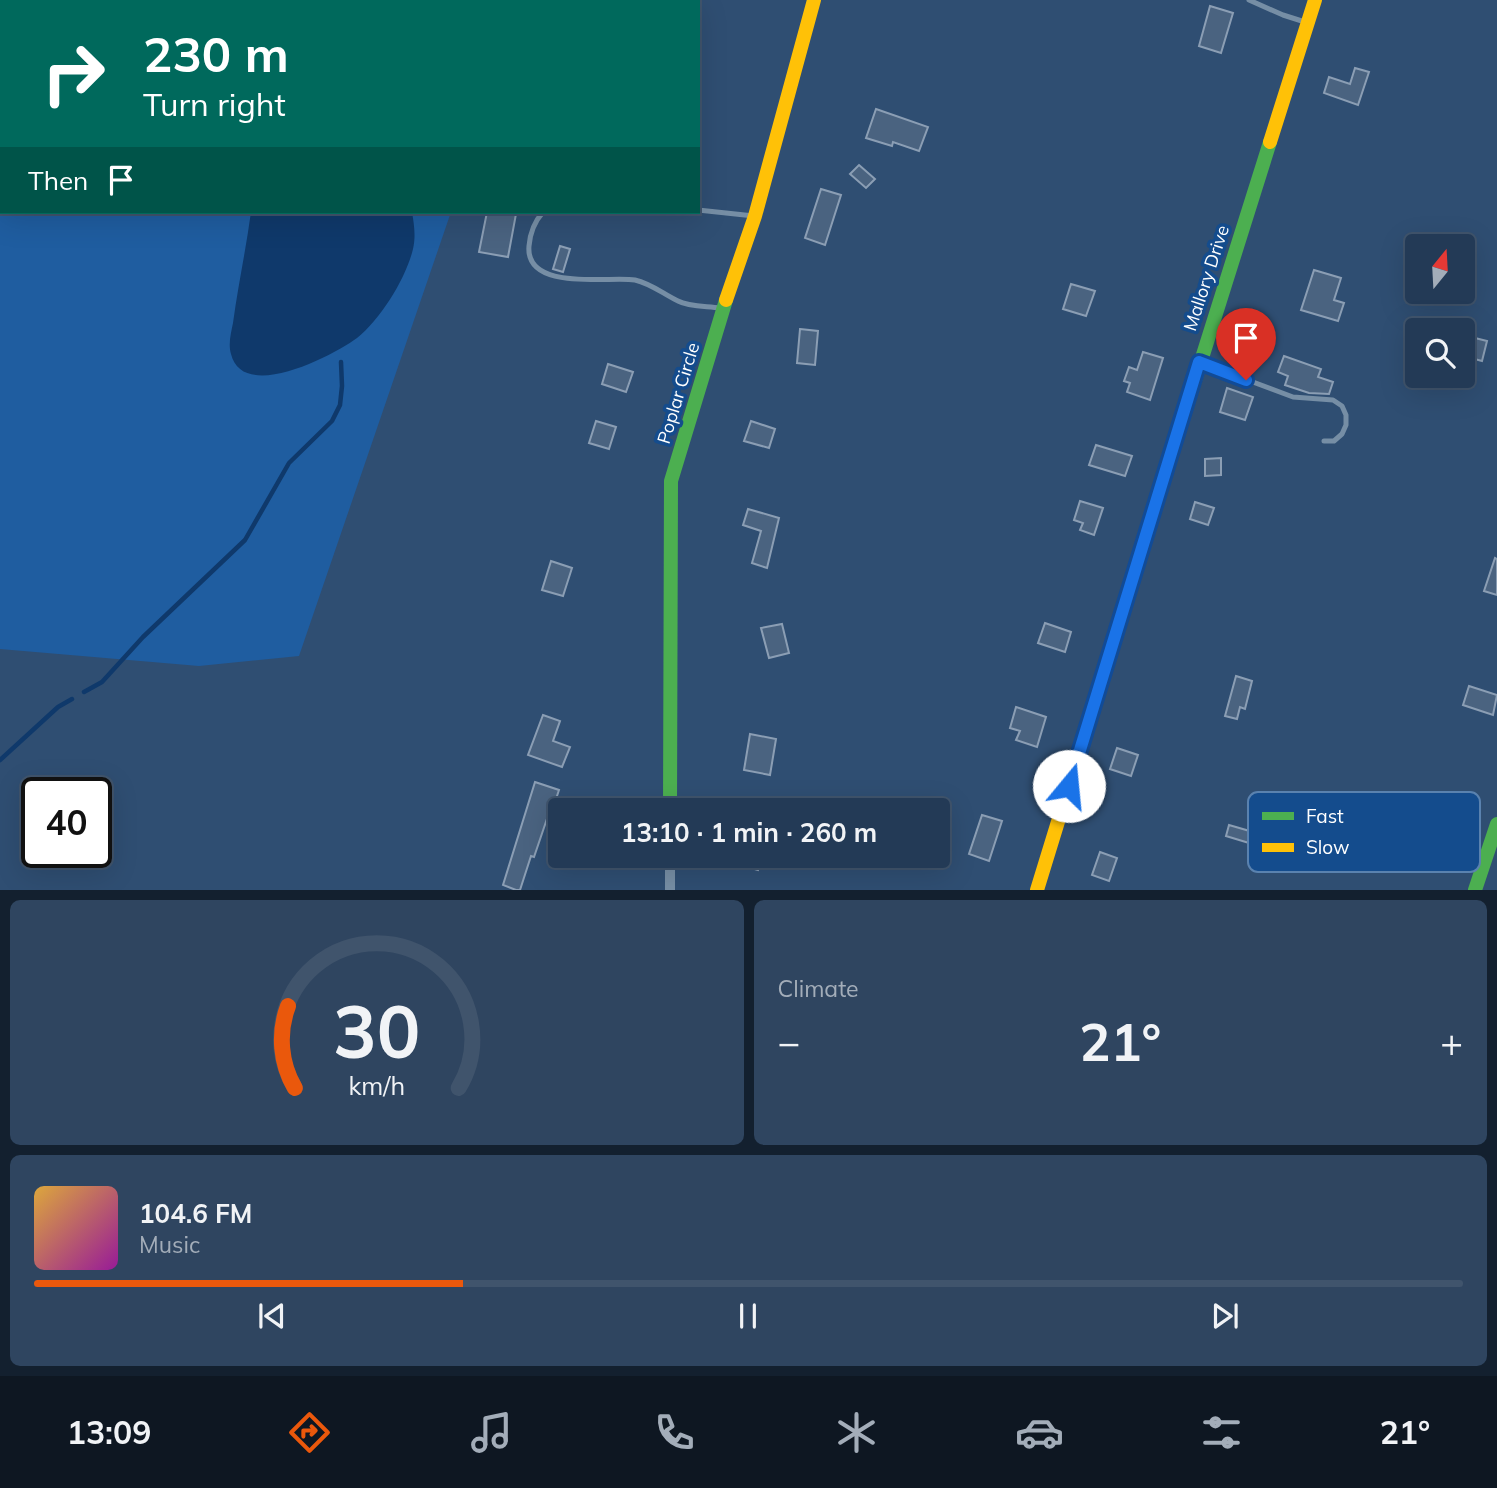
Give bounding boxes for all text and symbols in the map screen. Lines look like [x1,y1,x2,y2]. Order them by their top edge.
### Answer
text: 230 m [143,23,289,84]
icon: right [28,28,119,119]
text: Turn right [143,84,286,124]
icon: arrive [102,161,140,199]
text: Then [28,164,88,197]
street label: Mallory Drive [1178,222,1234,334]
north arrow [1405,234,1475,304]
map controls [1405,234,1475,388]
pin [1216,308,1276,380]
button: search [1405,318,1475,388]
icon: arrive [1227,319,1265,357]
street label: Poplar Circle [652,340,704,446]
position arrow [1032,749,1106,823]
speed limit sign: 40 [21,777,112,868]
legend [1248,792,1480,872]
text: Fast [1306,804,1344,828]
text: 13:10 · 1 min · 260 m [621,816,877,849]
text: Slow [1306,835,1350,859]
text: Climate [778,974,859,1003]
text: 30 [333,986,420,1077]
text: 21° [1079,1009,1161,1074]
text: − [778,1018,800,1066]
text: + [1440,1018,1463,1066]
text: km/h [348,1070,405,1101]
text: 104.6 FM [139,1197,252,1230]
text: Music [139,1230,200,1259]
icon: previous [253,1297,291,1335]
icon: pause [729,1297,767,1335]
icon: next [1206,1297,1244,1335]
icon: directions [285,1408,334,1457]
icon: music [467,1408,516,1457]
icon: phone [650,1408,699,1457]
icon: climate [832,1408,881,1457]
icon: car [1015,1408,1064,1457]
icon: filters [1197,1408,1246,1457]
text: 13:09 [67,1412,151,1452]
text: 21° [1380,1412,1430,1452]

